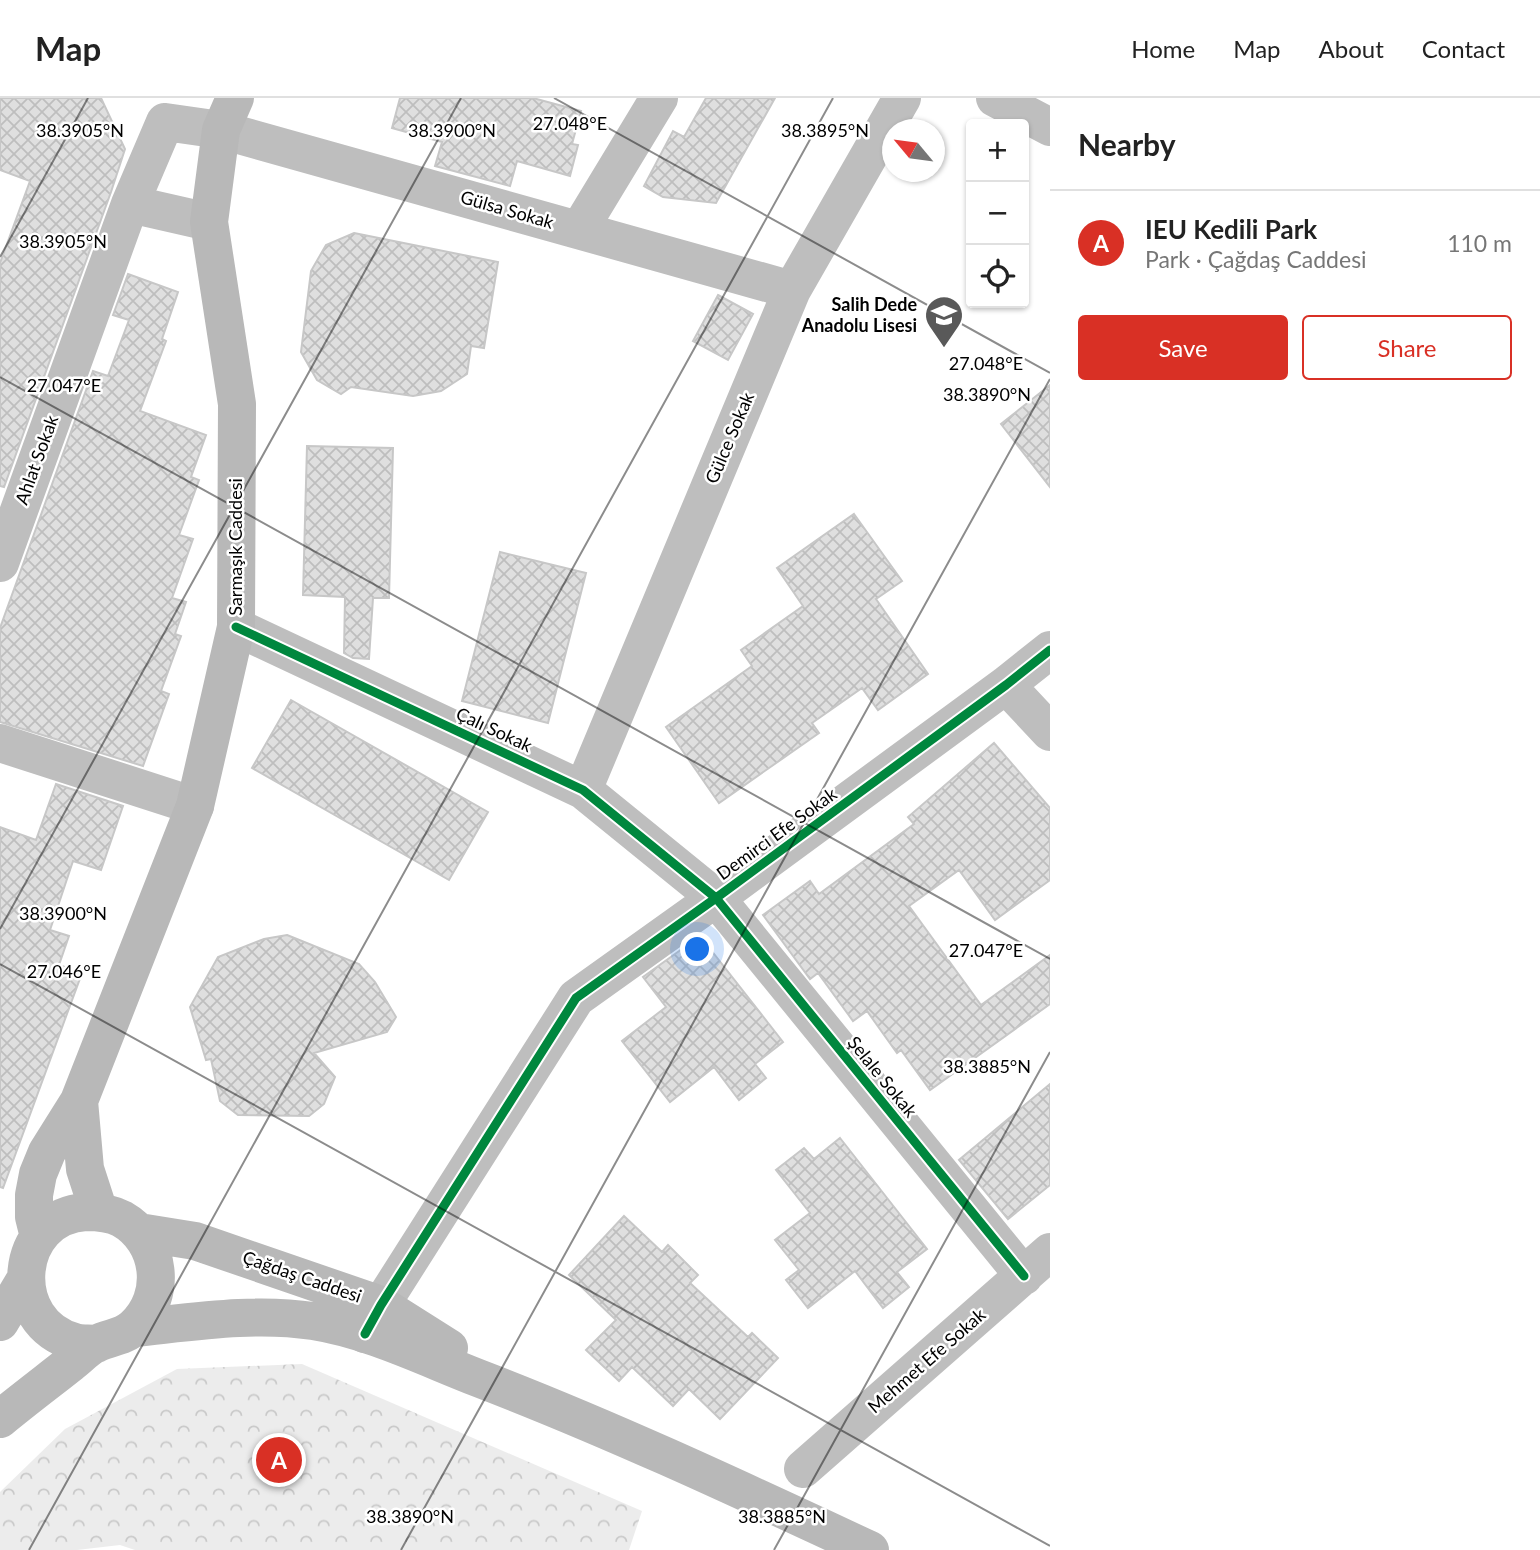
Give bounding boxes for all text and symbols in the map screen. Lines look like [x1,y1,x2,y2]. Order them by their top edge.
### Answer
text: Map [35,28,101,68]
text: Home [1131,34,1195,63]
text: Map [1233,34,1281,63]
text: About [1319,34,1384,63]
text: Contact [1422,34,1505,63]
text: 27.048°E [533,112,607,134]
text: 38.3905°N [36,119,124,141]
text: 38.3900°N [408,119,496,141]
text: 38.3895°N [781,119,869,141]
north arrow [882,119,945,182]
map controls [966,119,1029,308]
button: + [966,119,1029,182]
text: Nearby [1078,126,1176,162]
button: − [966,182,1029,245]
street label: Gülsa Sokak [458,185,557,233]
text: IEU Kedili Park [1145,213,1317,245]
text: A [1093,229,1109,257]
text: 110 m [1447,229,1512,257]
text: 38.3905°N [19,230,107,252]
button: locate [966,245,1029,308]
text: Park · Çağdaş Caddesi [1145,245,1367,273]
place label: Salih Dede Anadolu Lisesi [801,293,917,336]
school or university icon: Salih Dede Anadolu Lisesi [923,294,965,349]
button: Save [1078,315,1288,380]
button: Share [1302,315,1512,380]
text: 27.048°E [949,352,1023,374]
text: 27.047°E [27,374,101,396]
text: 38.3890°N [943,383,1031,405]
street label: Gülce Sokak [700,388,758,487]
street label: Ahlat Sokak [10,411,63,507]
street label: Sarmaşık Caddesi [224,478,246,616]
street label: Çalı Sokak [453,702,537,757]
street label: Demirci Efe Sokak [712,782,841,884]
text: 38.3900°N [19,902,107,924]
your location [680,932,714,966]
text: 27.047°E [949,939,1023,961]
text: 27.046°E [27,960,101,982]
street label: Şelale Sokak [843,1031,923,1122]
text: 38.3885°N [943,1055,1031,1077]
street label: Çağdaş Caddesi [240,1245,365,1307]
street label: Mehmet Efe Sokak [863,1303,990,1417]
pin: A [256,1434,302,1486]
text: 38.3890°N [366,1505,454,1527]
text: 38.3885°N [738,1505,826,1527]

